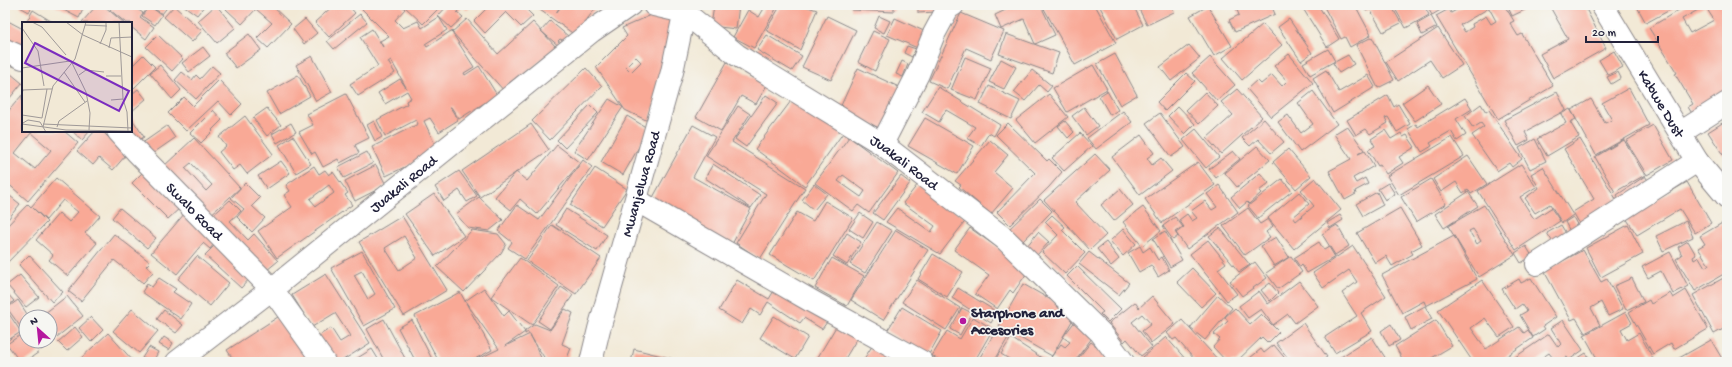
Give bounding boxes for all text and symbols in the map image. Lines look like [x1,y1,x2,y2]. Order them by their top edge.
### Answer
scale bar [1586,18,1658,44]
inset map [22,22,132,132]
text: 20 m [1592,27,1617,41]
street label: Kabwe Dust [1633,67,1689,143]
street label: Mwanjelwa Road [619,128,666,239]
street label: Juakali Road [866,132,942,196]
street label: Juakali Road [367,152,442,218]
street label: Swalo Road [161,179,227,246]
place label: Starphone and Accesories [970,305,1066,340]
north arrow [18,309,58,349]
text: N [28,315,40,329]
marker: Starphone and Accesories [958,316,968,326]

